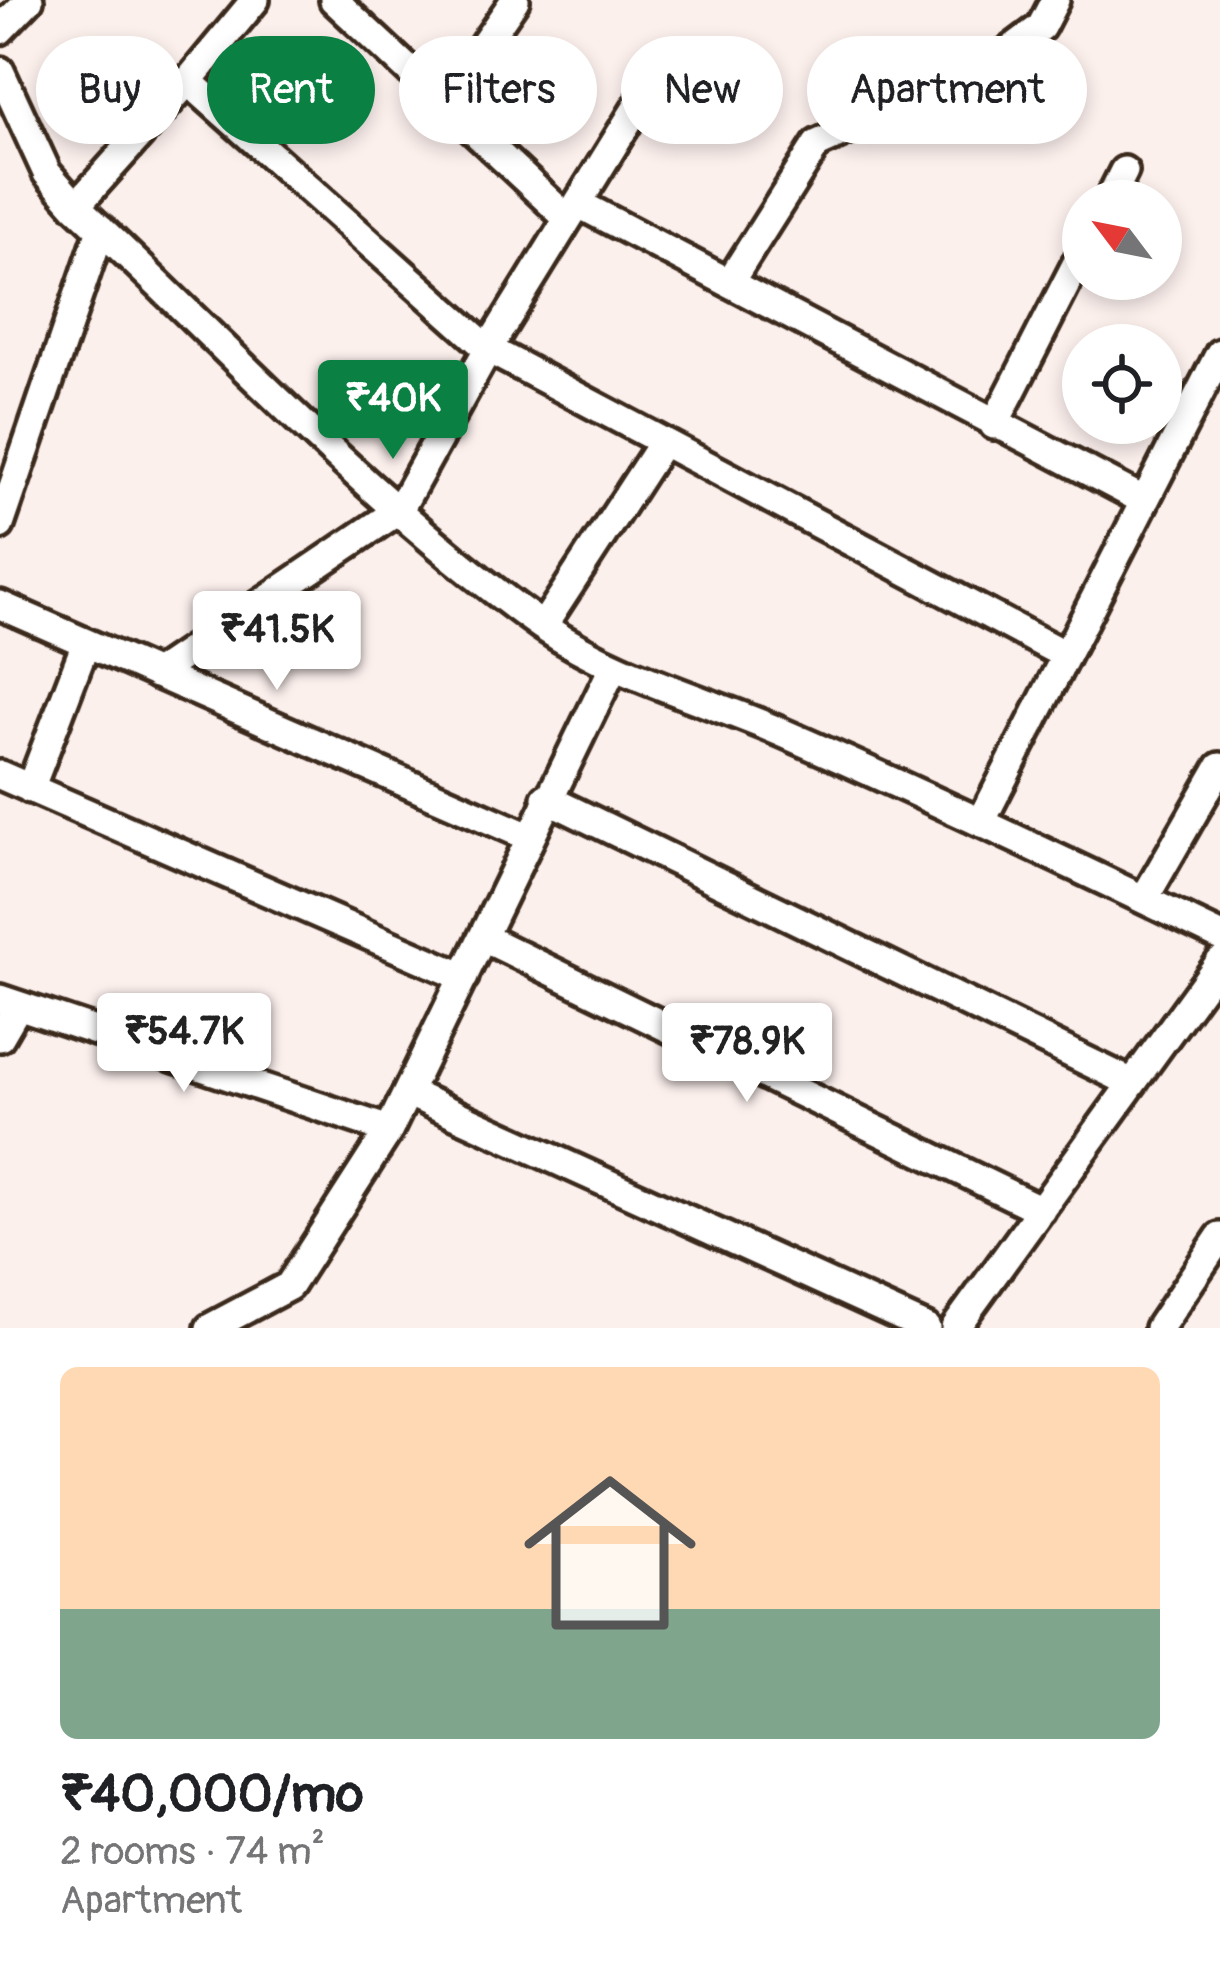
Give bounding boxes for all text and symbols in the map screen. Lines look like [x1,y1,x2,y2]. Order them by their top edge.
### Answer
chip: Buy [36,36,183,144]
chip: Rent [207,36,375,144]
chip: Filters [399,36,597,144]
chip: New [621,36,783,144]
chip: Apartment [807,36,1087,144]
north arrow [1062,180,1182,300]
map controls [1062,180,1182,444]
button: locate [1062,324,1182,444]
pin: ₹40K [322,360,464,462]
text: ₹40K [345,374,441,423]
pin: ₹41.5K [179,591,375,693]
text: ₹41.5K [220,605,334,654]
pin: ₹54.7K [86,993,282,1095]
pin: ₹78.9K [649,1003,845,1105]
text: ₹54.7K [124,1007,244,1056]
text: ₹78.9K [689,1017,805,1066]
icon: home [502,1445,718,1661]
text: ₹40,000/mo [60,1763,363,1827]
text: 2 rooms · 74 m² [60,1827,325,1876]
text: Apartment [60,1876,242,1925]

